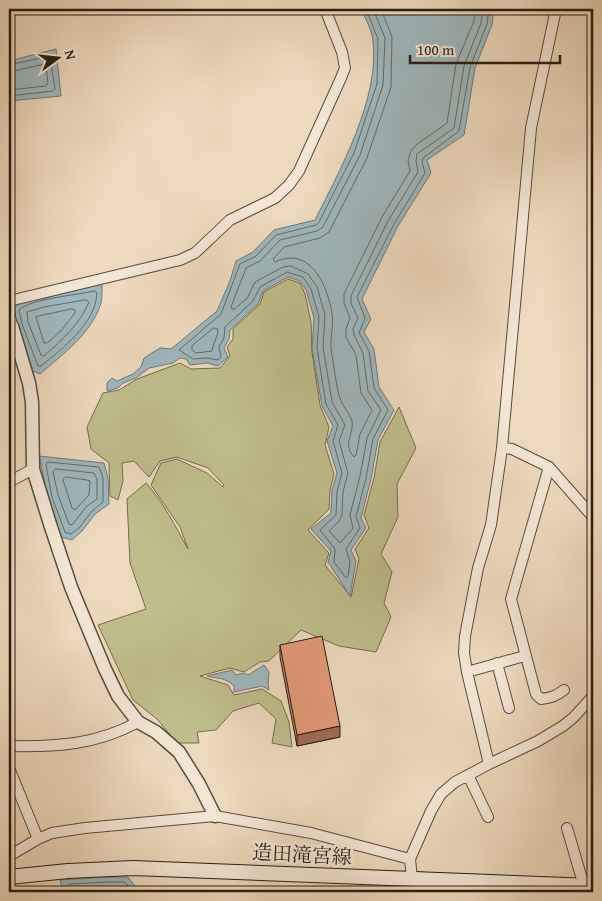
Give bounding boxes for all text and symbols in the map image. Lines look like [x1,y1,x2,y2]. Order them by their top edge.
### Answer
north arrow [32,32,82,82]
scale bar [410,32,560,64]
text: 100 m [417,39,455,60]
text: N [60,48,82,62]
street label: 造田滝宮線 [251,837,353,871]

